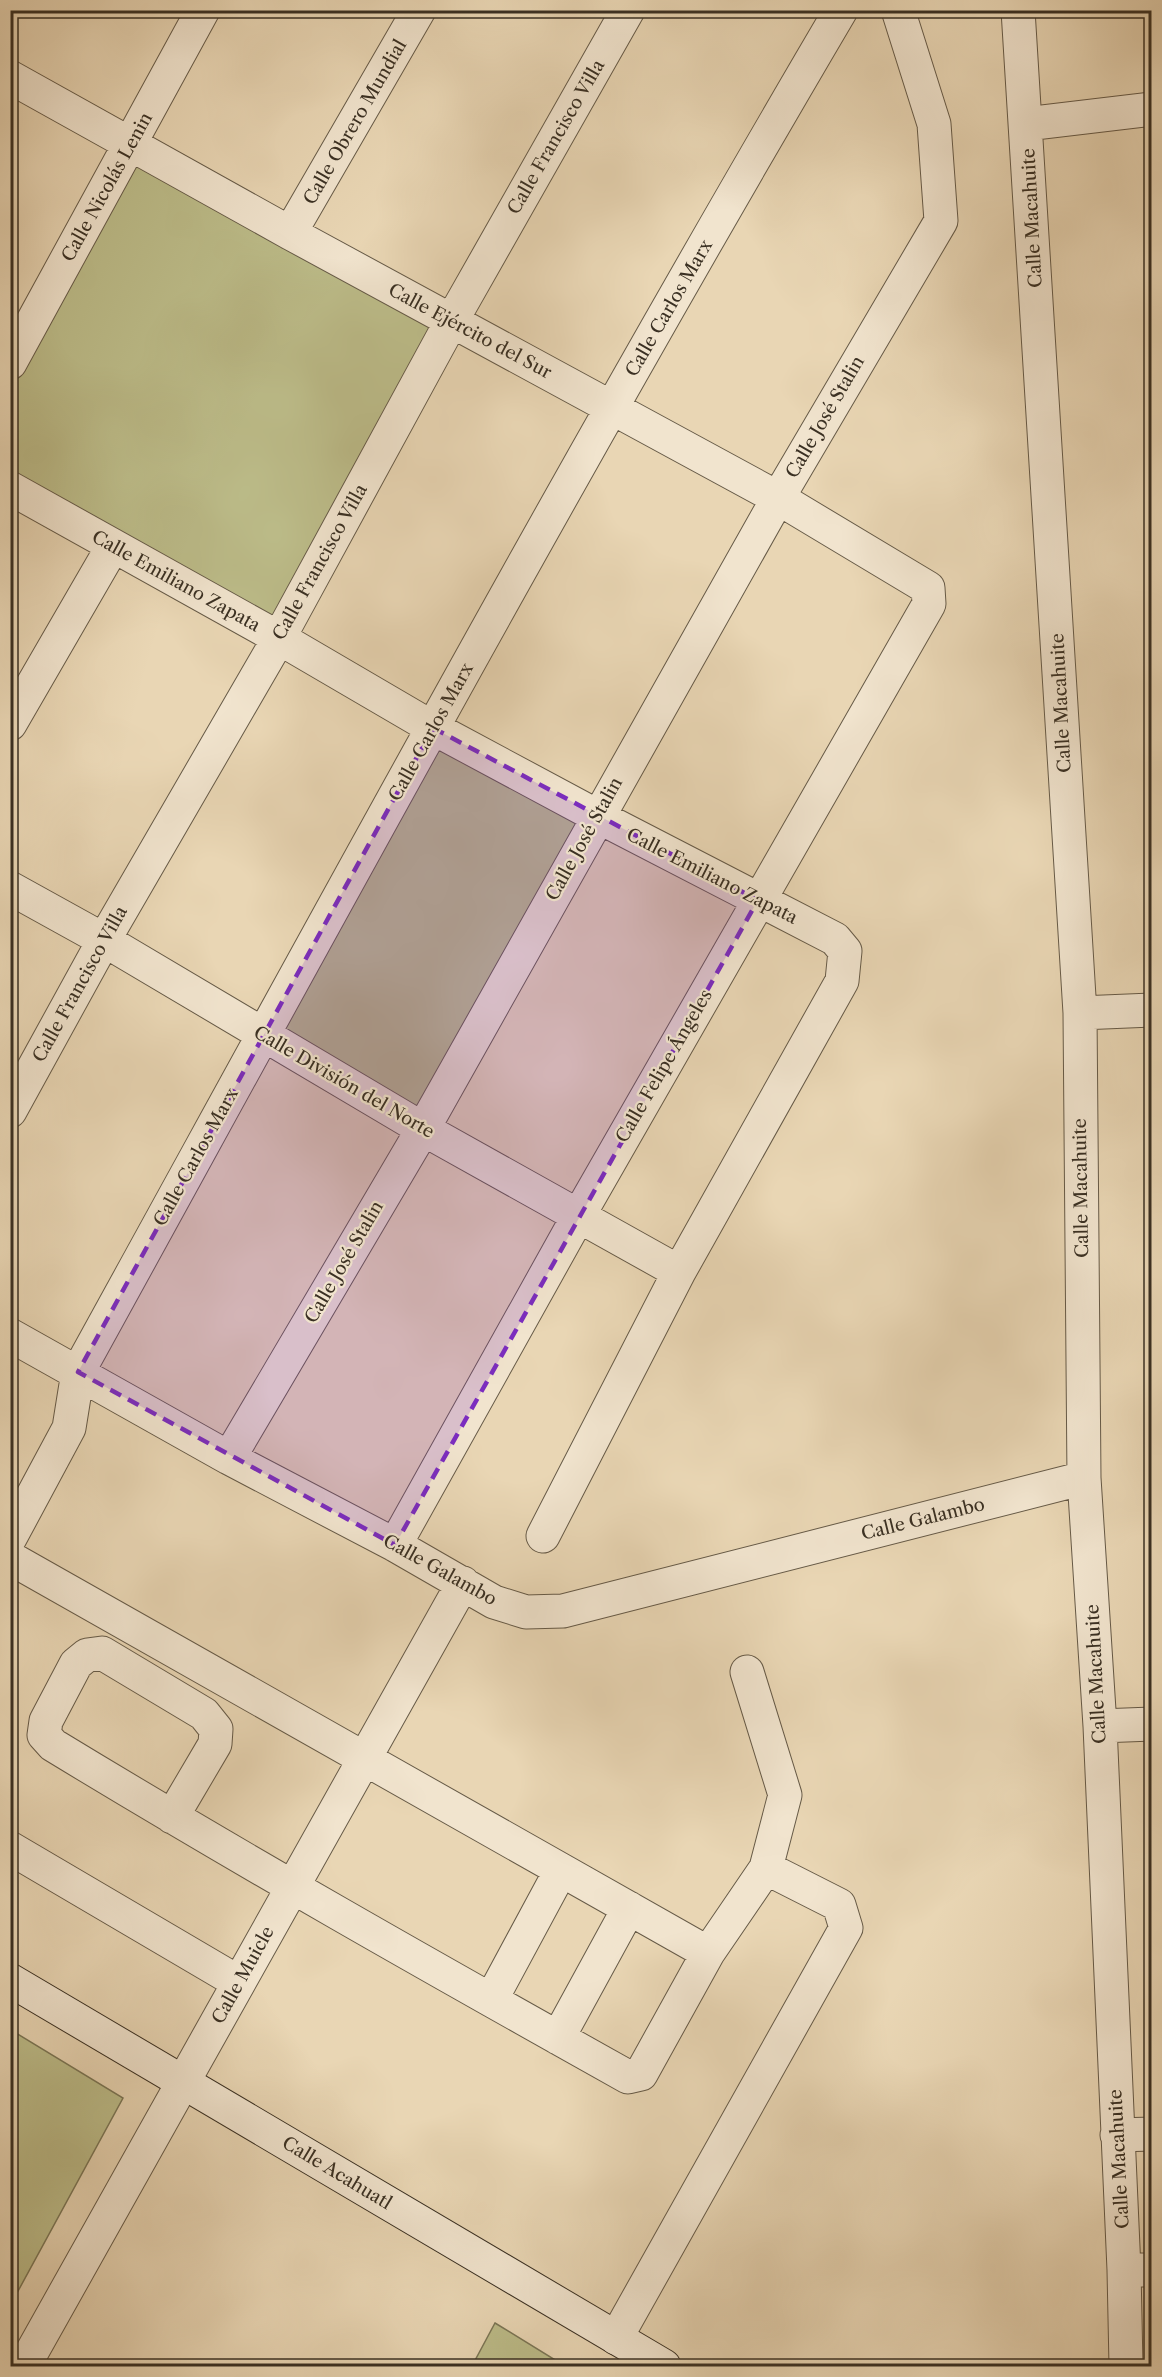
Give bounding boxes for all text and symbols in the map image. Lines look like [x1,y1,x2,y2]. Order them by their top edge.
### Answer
street label: Calle Obrero Mundial [299,36,411,208]
street label: Calle Francisco Villa [503,55,609,218]
street label: Calle Nicolás Lenin [57,109,157,265]
street label: Calle Macahuite [1017,148,1047,288]
street label: Calle Carlos Marx [621,235,717,380]
street label: Calle Ejército del Sur [385,279,556,384]
street label: Calle José Stalin [781,352,869,482]
street label: Calle Francisco Villa [268,480,372,644]
street label: Calle Emiliano Zapata [88,526,264,637]
street label: Calle Macahuite [1046,633,1076,773]
street label: Calle Carlos Marx [384,659,478,805]
street label: Calle José Stalin [541,774,627,904]
street label: Calle Emiliano Zapata [623,823,802,929]
street label: Calle Francisco Villa [28,902,132,1066]
street label: Calle Felipe Ángeles [610,985,717,1147]
street label: Calle División del Norte [250,1021,438,1143]
street label: Calle Carlos Marx [149,1084,243,1230]
street label: Calle Macahuite [1069,1118,1093,1258]
street label: Calle José Stalin [300,1197,388,1327]
street label: Calle Galambo [859,1493,987,1545]
street label: Calle Galambo [379,1530,501,1610]
street label: Calle Macahuite [1081,1604,1111,1744]
street label: Calle Muicle [207,1922,279,2028]
street label: Calle Macahuite [1104,2089,1134,2229]
street label: Calle Acahuatl [278,2132,396,2214]

